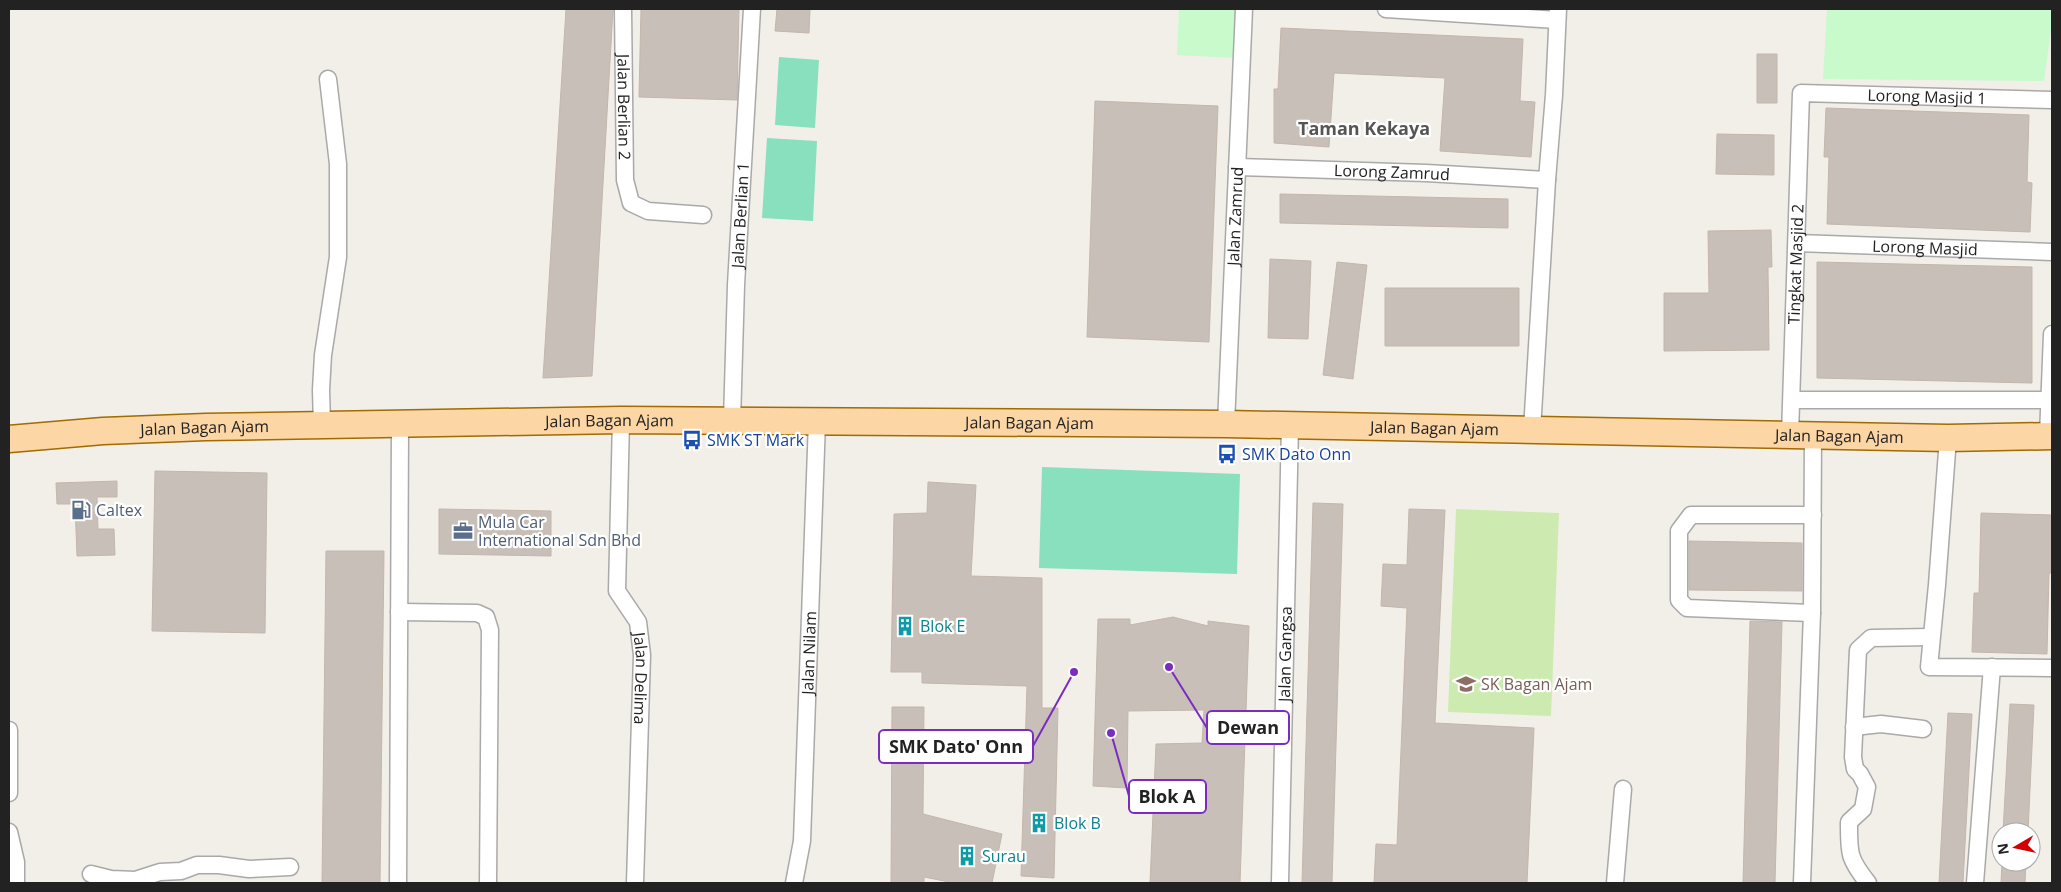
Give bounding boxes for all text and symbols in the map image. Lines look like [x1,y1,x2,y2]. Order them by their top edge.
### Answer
street label: Jalan Berlian 2 [613,52,636,160]
street label: Lorong Masjid 1 [1867,84,1987,109]
district label: Taman Kekaya [1298,116,1430,140]
street label: Lorong Zamrud [1334,159,1450,185]
street label: Jalan Berlian 1 [726,162,754,271]
street label: Jalan Zamrud [1222,166,1248,268]
street label: Tingkat Masjid 2 [1783,203,1808,325]
street label: Lorong Masjid [1872,235,1978,260]
street label: Jalan Bagan Ajam [543,409,674,432]
street label: Jalan Bagan Ajam [963,411,1094,434]
street label: Jalan Bagan Ajam [138,415,269,441]
street label: Jalan Bagan Ajam [1368,416,1499,440]
street label: Jalan Bagan Ajam [1773,424,1904,448]
bus stop icon: SMK ST Mark [681,429,703,451]
place label: SMK ST Mark [707,429,805,451]
bus stop icon: SMK Dato Onn [1216,443,1238,465]
place label: SMK Dato Onn [1242,443,1351,465]
fuel station icon: Caltex [70,499,92,521]
place label: Caltex [96,499,143,521]
place label: Mula Car International Sdn Bhd [478,511,641,551]
office icon: Mula Car International Sdn Bhd [452,520,474,542]
street label: Jalan Gangsa [1273,606,1297,704]
street label: Jalan Nilam [796,611,821,697]
building icon: Blok E [894,615,916,637]
place label: Blok E [920,615,965,637]
street label: Jalan Delima [628,629,653,725]
school or university icon: SK Bagan Ajam [1455,673,1477,695]
place label: SK Bagan Ajam [1481,673,1592,695]
callout: Dewan [1207,711,1289,744]
text: Dewan [1217,715,1279,739]
callout: SMK Dato' Onn [879,730,1033,763]
text: SMK Dato' Onn [889,734,1023,758]
callout: Blok A [1129,780,1206,813]
text: Blok A [1139,784,1196,808]
building icon: Blok B [1028,812,1050,834]
place label: Blok B [1054,812,1101,834]
north arrow [1991,822,2041,872]
text: N [1992,842,2013,856]
building icon: Surau [956,845,978,867]
place label: Surau [982,845,1026,867]

